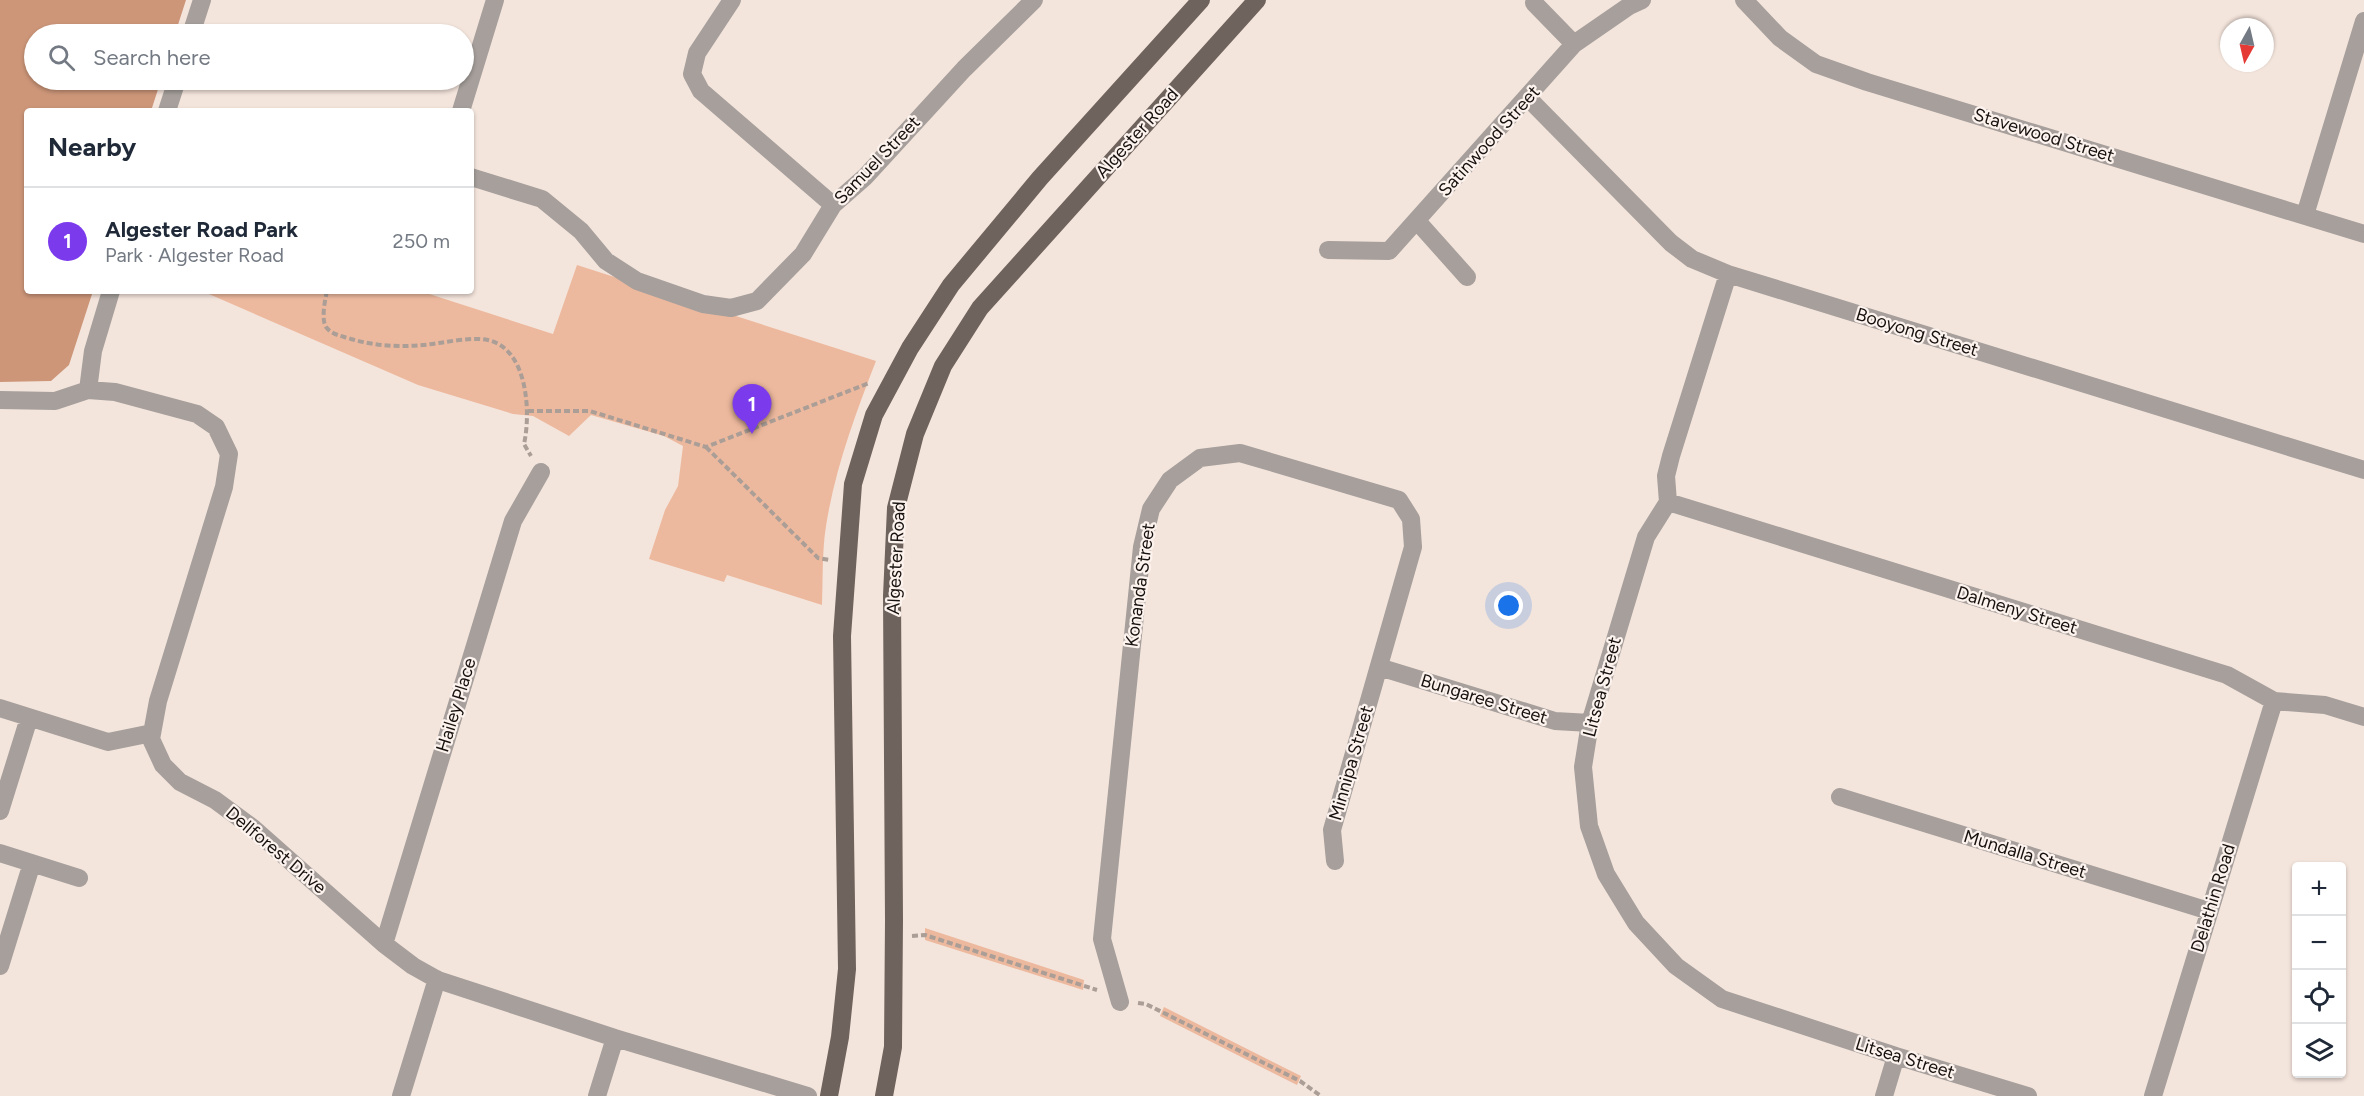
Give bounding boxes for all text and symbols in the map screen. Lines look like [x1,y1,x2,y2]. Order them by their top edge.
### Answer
north arrow [2220,18,2274,72]
search box [24,24,474,90]
icon: search [45,41,78,74]
text: Search here [93,44,211,71]
street label: Satinwood Street [1434,81,1545,201]
street label: Algester Road [1091,83,1183,183]
street label: Stavewood Street [1971,103,2117,167]
street label: Samuel Street [829,111,925,209]
text: Nearby [48,131,136,163]
text: Algester Road Park [105,216,298,243]
text: 1 [63,229,72,253]
text: 250 m [393,229,450,253]
text: Park · Algester Road [105,243,284,267]
street label: Booyong Street [1853,303,1981,361]
pin: 1 [732,384,771,434]
street label: Algester Road [882,501,910,615]
street label: Konanda Street [1120,521,1160,648]
street label: Dalmeny Street [1954,581,2080,639]
your location [1494,591,1523,620]
street label: Litsea Street [1578,634,1626,739]
street label: Hailey Place [431,655,481,755]
street label: Bungaree Street [1418,669,1550,729]
street label: Minnipa Street [1324,703,1378,823]
street label: Dellforest Drive [221,802,331,898]
street label: Mundalla Street [1961,825,2089,883]
street label: Delathin Road [2186,841,2240,955]
map controls [2292,862,2346,1078]
button: + [2292,862,2346,916]
button: − [2292,916,2346,970]
button: locate [2292,970,2346,1024]
button: layers [2292,1024,2346,1078]
street label: Litsea Street [1853,1032,1957,1084]

